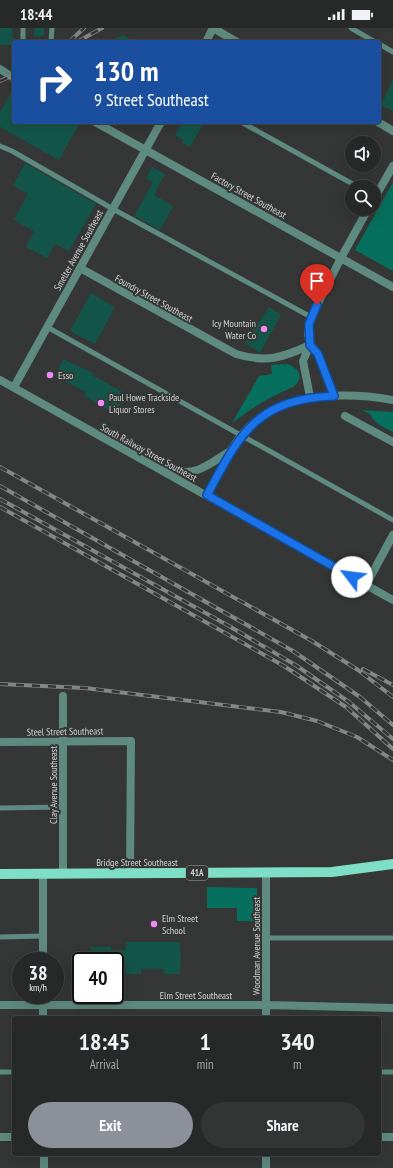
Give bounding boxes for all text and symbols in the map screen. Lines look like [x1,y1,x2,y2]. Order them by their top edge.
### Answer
text: 18:44 [20,5,52,24]
text: 130 m [94,52,158,89]
icon: right [28,56,80,108]
text: 9 Street Southeast [94,88,209,111]
map controls [345,136,381,216]
button: sound [345,136,381,172]
street label: Factory Street Southeast [209,169,289,222]
button: search [345,180,381,216]
street label: Smelter Avenue Southeast [51,207,106,293]
pin [300,264,334,305]
icon: arrive [306,270,328,292]
street label: Foundry Street Southeast [113,272,195,325]
place label: Icy Mountain Water Co [212,317,256,342]
marker: Icy Mountain Water Co [259,324,269,334]
place label: Esso [58,369,73,382]
marker: Esso [45,370,55,380]
place label: Paul Howe Trackside Liquor Stores [109,391,179,416]
marker: Paul Howe Trackside Liquor Stores [96,398,106,408]
street label: South Railway Street Southeast [98,421,199,484]
position arrow [331,556,373,598]
street label: Steel Street Southeast [27,724,104,739]
street label: Clay Avenue Southeast [47,746,60,824]
street label: Bridge Street Southeast [96,856,178,869]
road number: 41A [186,866,208,880]
street label: Woodman Avenue Southeast [250,897,263,995]
place label: Elm Street School [162,912,198,937]
marker: Elm Street School [149,919,159,929]
speed limit sign: 40 [72,952,124,1004]
text: 38 [28,960,48,986]
text: km/h [29,981,47,994]
street label: Elm Street Southeast [160,989,232,1002]
text: 18:45 [78,1026,130,1057]
text: 1 [199,1026,211,1057]
text: 340 [280,1026,315,1057]
text: Arrival [90,1056,119,1073]
text: min [197,1056,214,1073]
text: m [293,1056,302,1073]
button: Exit [28,1102,193,1148]
button: Share [201,1102,365,1148]

